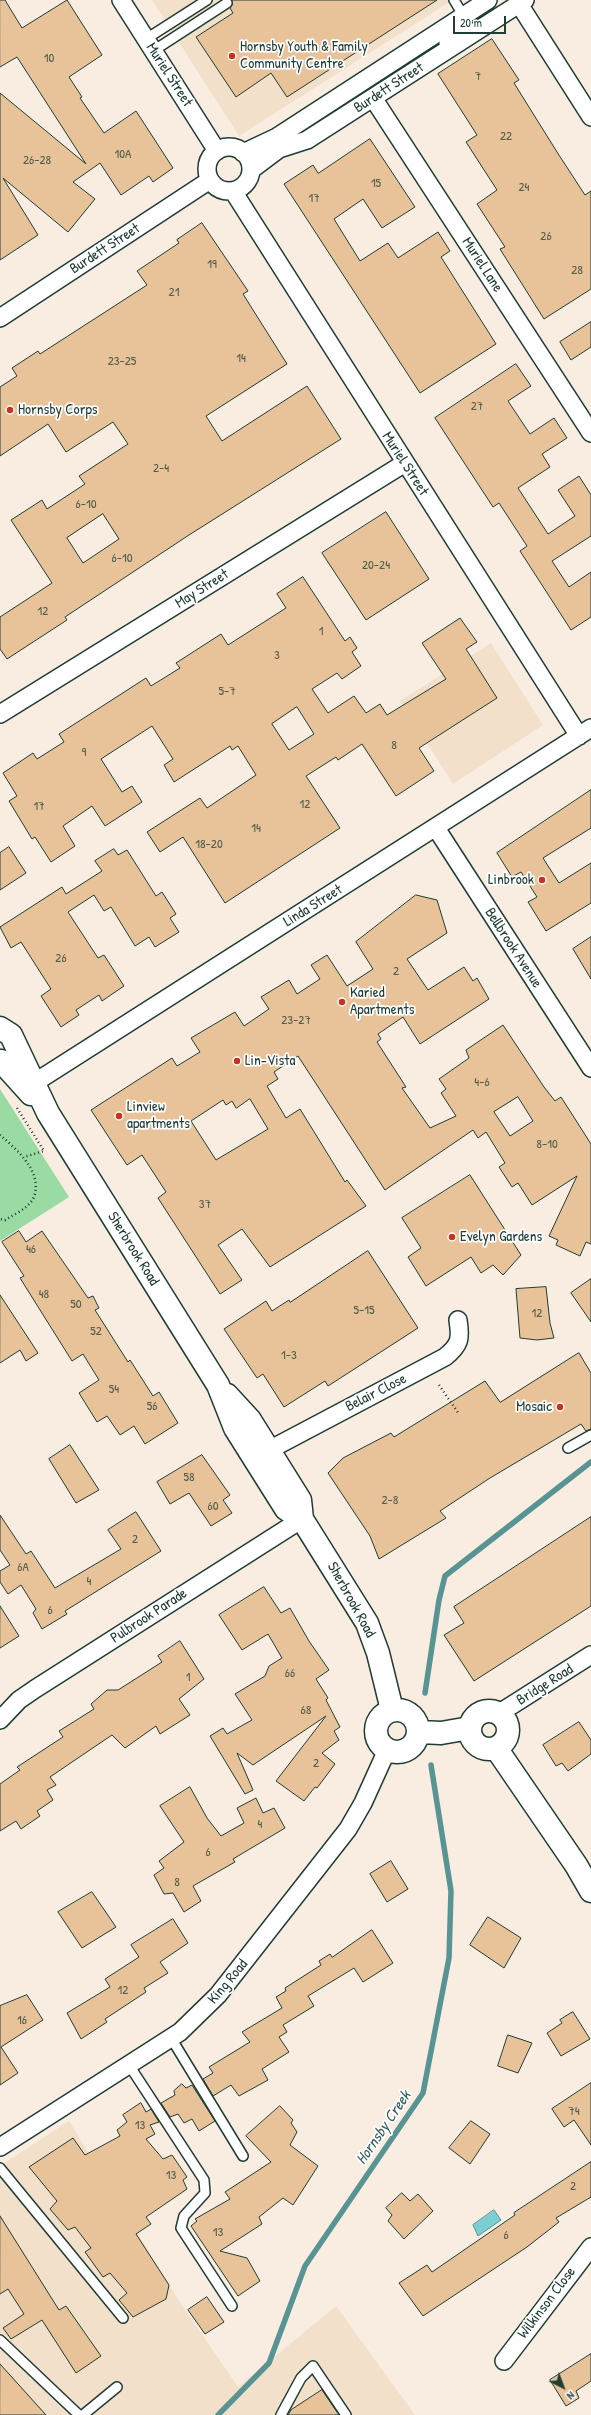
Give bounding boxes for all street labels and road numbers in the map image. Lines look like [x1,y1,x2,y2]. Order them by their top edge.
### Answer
street label: Muriel Street [142,40,196,110]
street label: Burdett Street [351,59,427,117]
street label: Burdett Street [67,220,143,278]
street label: Muriel Lane [458,234,506,296]
street label: Muriel Street [378,429,432,499]
street label: May Street [172,566,232,612]
street label: Linda Street [280,881,346,931]
street label: Bellbrook Avenue [480,905,546,991]
street label: Sherbrook Road [103,1209,163,1289]
street label: Belair Close [342,1370,410,1416]
street label: Sherbrook Road [323,1559,379,1641]
street label: Pulbrook Parade [107,1585,191,1647]
street label: Bridge Road [513,1661,577,1709]
street label: King Road [204,1956,252,2008]
street label: Wilkinson Close [514,2264,580,2342]

